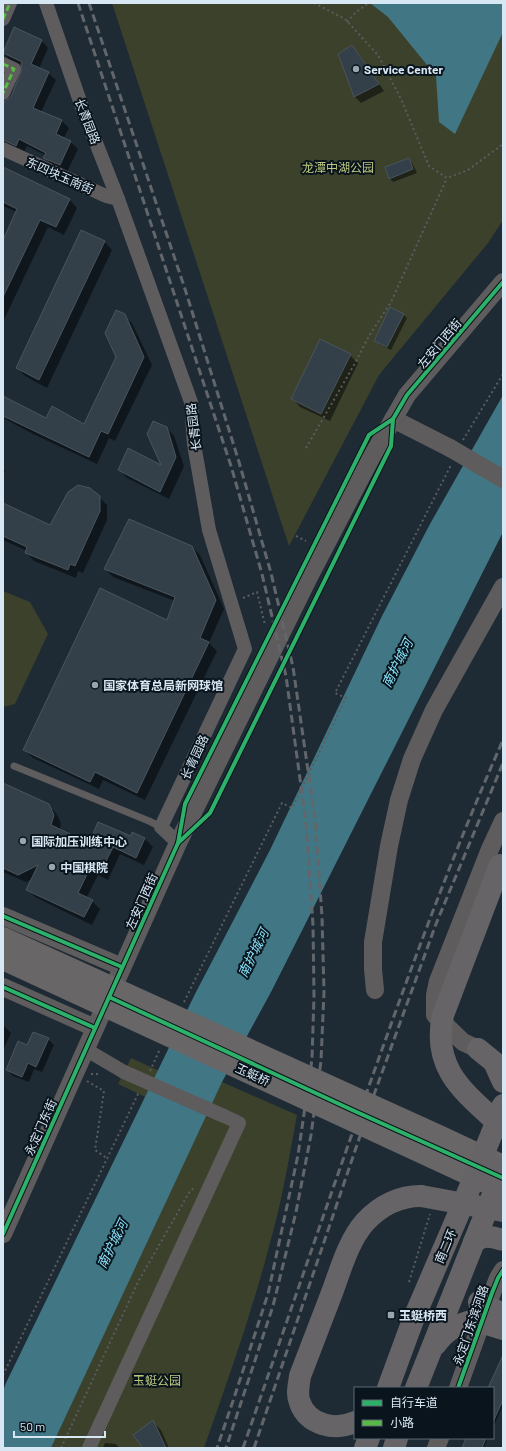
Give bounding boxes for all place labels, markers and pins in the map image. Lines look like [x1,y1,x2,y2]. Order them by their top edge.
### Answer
place label: Service Center [364,62,443,76]
marker: Service Center [351,64,361,74]
place label: 国家体育总局新网球馆 [103,678,223,692]
marker: 国家体育总局新网球馆 [90,680,100,690]
place label: 国际加压训练中心 [31,834,127,848]
marker: 国际加压训练中心 [18,836,28,846]
place label: 中国棋院 [60,860,108,874]
marker: 中国棋院 [47,862,57,872]
place label: 玉蜓桥西 [399,1308,447,1322]
marker: 玉蜓桥西 [386,1310,396,1320]

